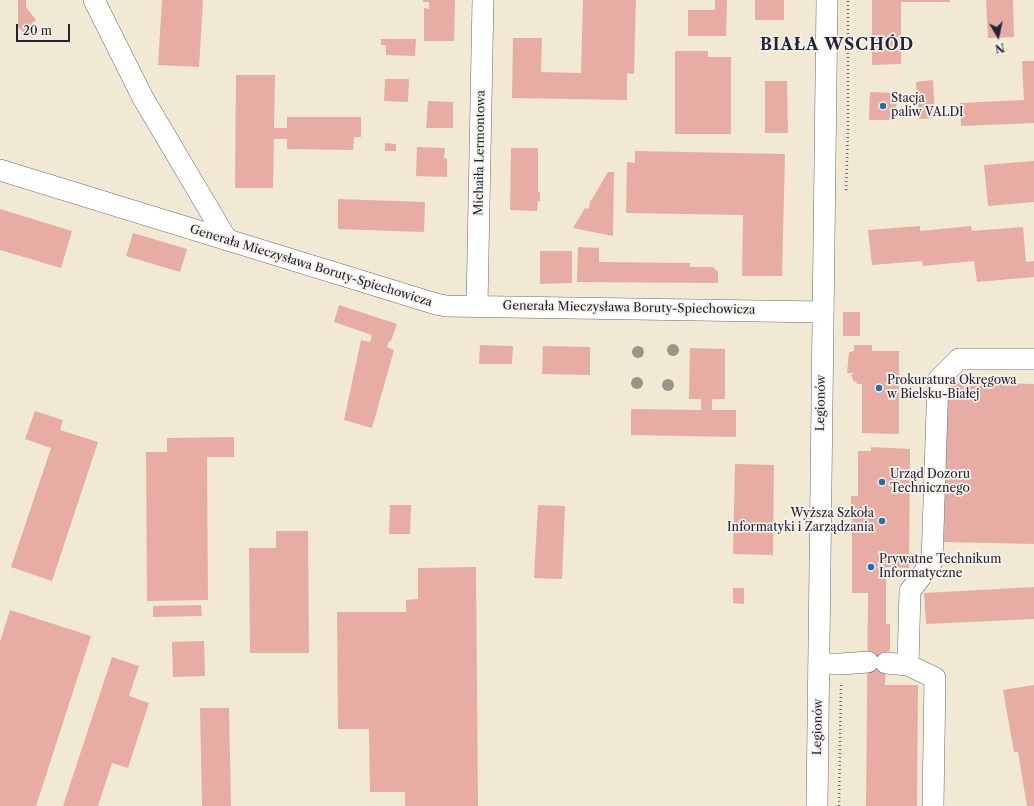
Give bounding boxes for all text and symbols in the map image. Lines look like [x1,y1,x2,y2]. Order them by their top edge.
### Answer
scale bar [18,16,72,42]
north arrow [978,16,1018,56]
text: 20 m [23,23,52,38]
district label: BIAŁA WSCHÓD [760,35,914,55]
text: N [994,40,1006,56]
street label: Michaiła Lermontowa [472,90,488,216]
place label: Stacja paliw VALDI [891,92,964,120]
marker: Stacja paliw VALDI [878,101,888,111]
street label: Generała Mieczysława Boruty-Spiechowicza [188,222,434,310]
street label: Generała Mieczysława Boruty-Spiechowicza [502,299,756,317]
place label: Prokuratura Okręgowa w Bielsku-Białej [887,374,1017,402]
street label: Legionów [813,375,829,431]
marker: Prokuratura Okręgowa w Bielsku-Białej [874,383,884,393]
place label: Urząd Dozoru Technicznego [890,468,970,496]
marker: Urząd Dozoru Technicznego [877,477,887,487]
place label: Wyższa Szkoła Informatyki i Zarządzania [727,507,874,535]
marker: Wyższa Szkoła Informatyki i Zarządzania [877,516,887,526]
place label: Prywatne Technikum Informatyczne [879,553,1001,581]
marker: Prywatne Technikum Informatyczne [866,562,876,572]
street label: Legionów [810,699,826,755]

